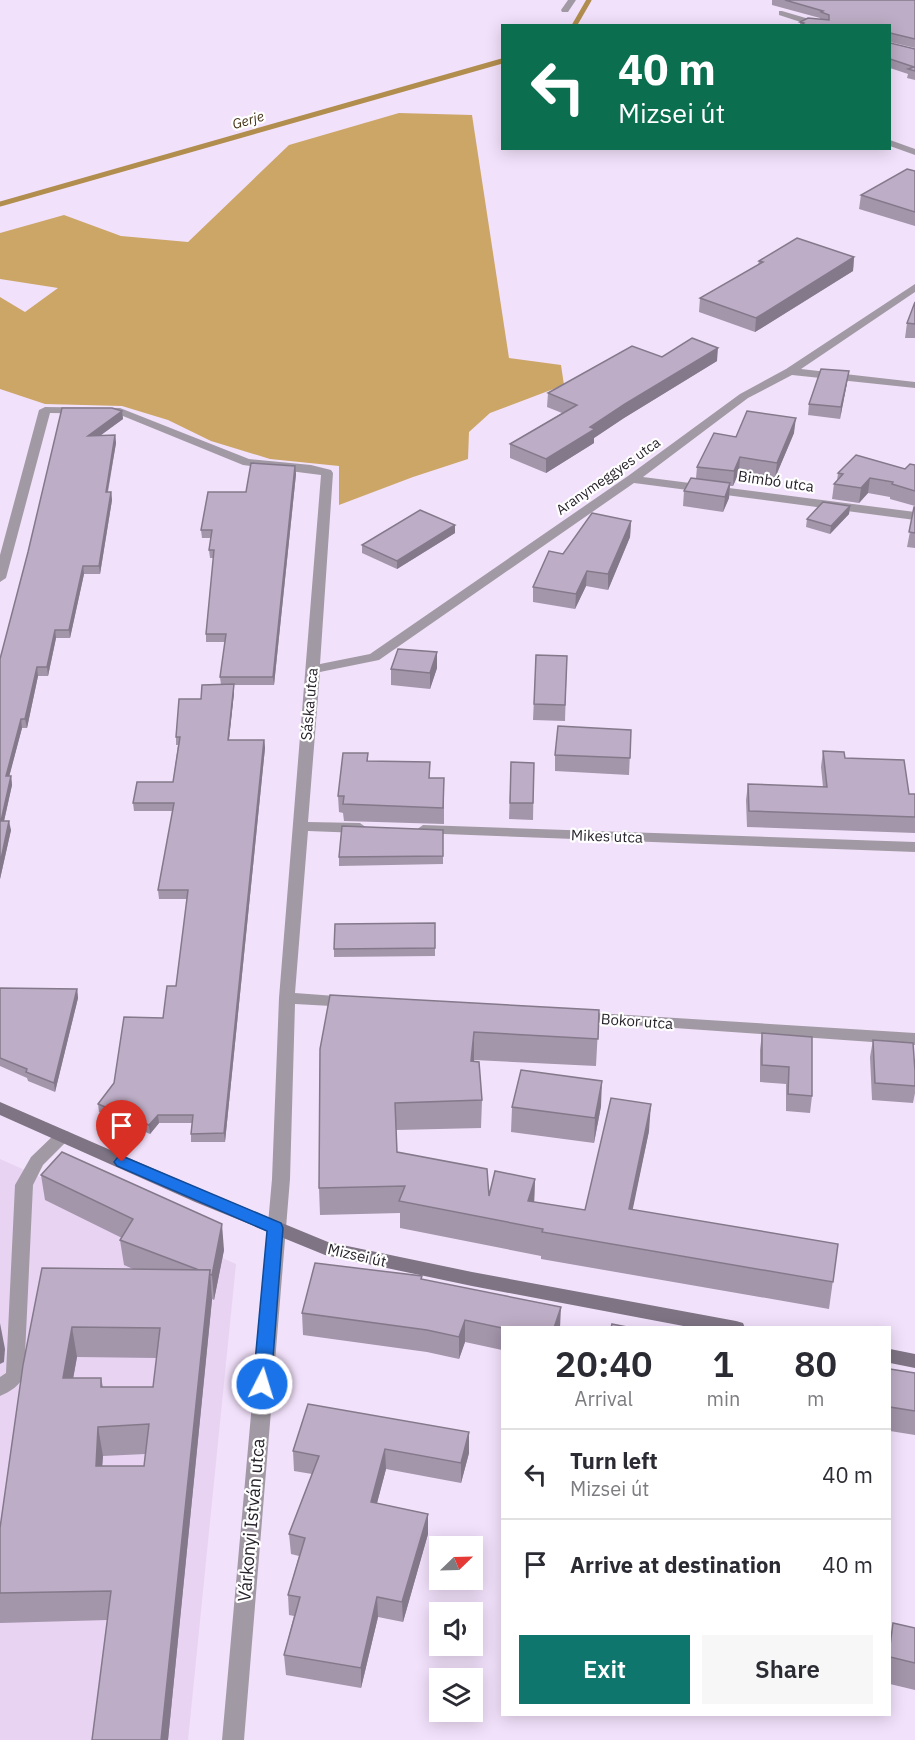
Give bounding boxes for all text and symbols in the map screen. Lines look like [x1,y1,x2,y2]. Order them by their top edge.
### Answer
text: 40 m [618,42,716,97]
icon: left [519,48,597,126]
text: Mizsei út [618,95,725,130]
water label: Gerje [230,107,266,133]
street label: Aranymeggyes utca [552,433,664,519]
street label: Bimbó utca [737,466,815,496]
street label: Sáska utca [296,667,322,741]
street label: Mikes utca [571,825,643,847]
street label: Bokor utca [600,1009,674,1033]
pin [96,1100,147,1162]
icon: arrive [105,1109,138,1142]
street label: Mizsei út [326,1239,388,1271]
text: 20:40 [555,1340,653,1387]
text: 1 [713,1340,734,1387]
text: 80 [794,1340,837,1387]
position arrow [230,1352,294,1416]
text: Arrival [575,1385,633,1412]
text: min [706,1385,740,1412]
text: m [807,1385,824,1412]
street label: Várkonyi István utca [232,1437,270,1603]
text: Turn left [570,1446,658,1475]
icon: left [519,1458,552,1491]
text: 40 m [822,1460,873,1489]
text: Mizsei út [570,1475,649,1502]
north arrow [429,1536,483,1590]
map controls [429,1536,483,1722]
icon: arrive [519,1548,552,1581]
text: Arrive at destination [570,1550,781,1579]
text: 40 m [822,1550,873,1579]
button: sound [429,1602,483,1656]
button: Exit [519,1635,690,1704]
button: Share [702,1635,873,1704]
button: layers [429,1668,483,1722]

